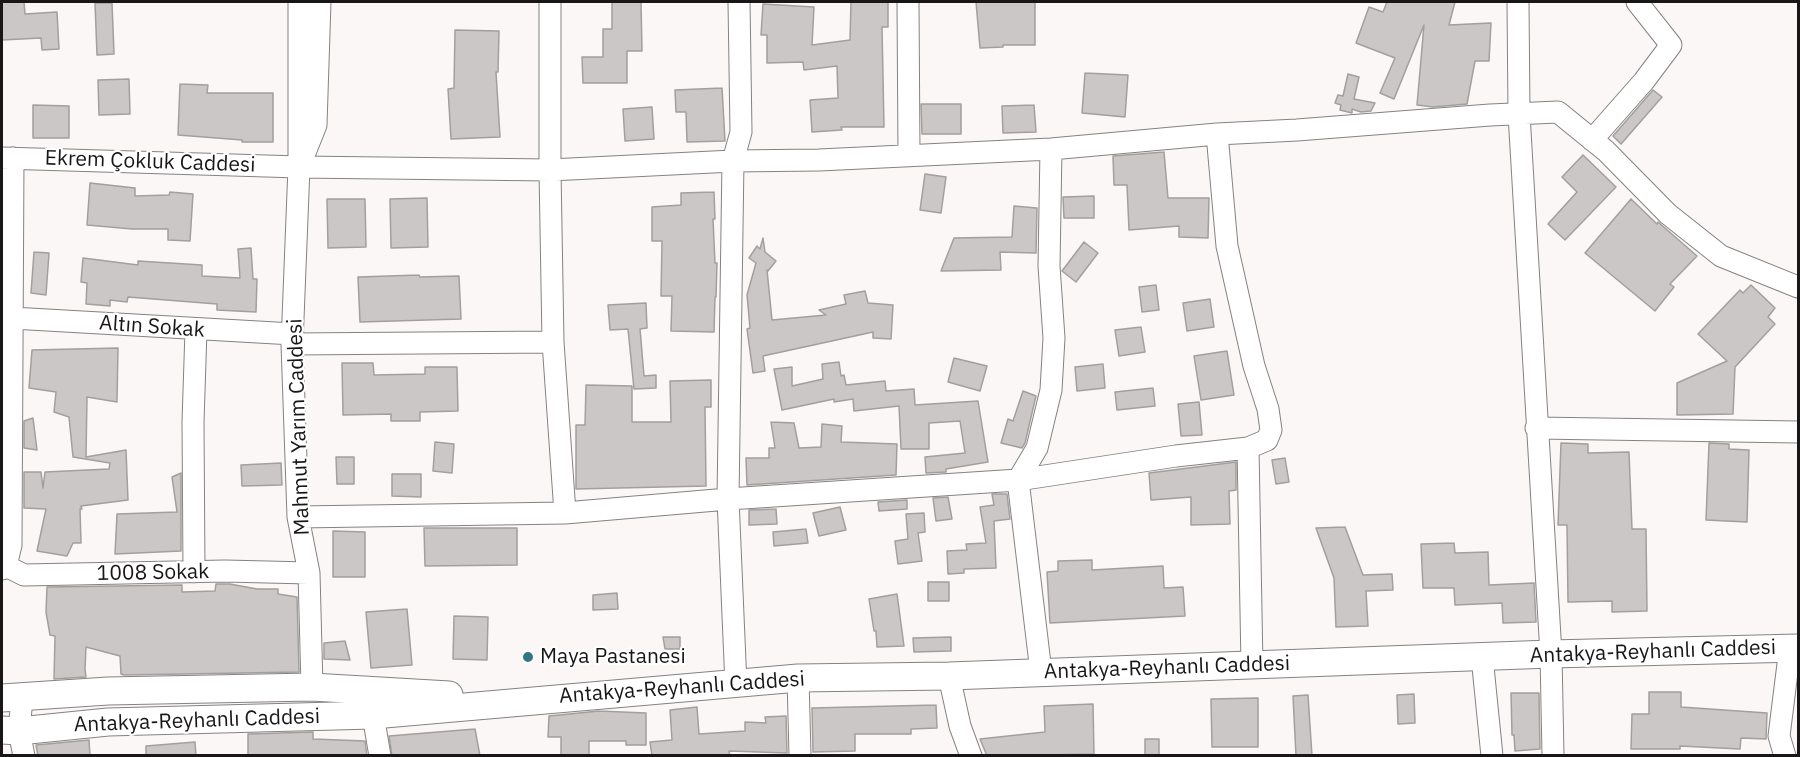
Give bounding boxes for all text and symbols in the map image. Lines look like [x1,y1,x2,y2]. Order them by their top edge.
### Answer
street label: Ekrem Çokluk Caddesi [44,146,256,178]
street label: Altın Sokak [98,311,206,343]
street label: Mahmut Yarım Caddesi [283,318,315,536]
street label: 1008 Sokak [97,559,209,587]
street label: Antakya-Reyhanlı Caddesi [1529,635,1777,669]
place label: Maya Pastanesi [540,644,686,670]
marker: Maya Pastanesi [521,650,535,664]
street label: Antakya-Reyhanlı Caddesi [1043,651,1291,685]
street label: Antakya-Reyhanlı Caddesi [558,667,806,709]
street label: Antakya-Reyhanlı Caddesi [73,704,321,738]

